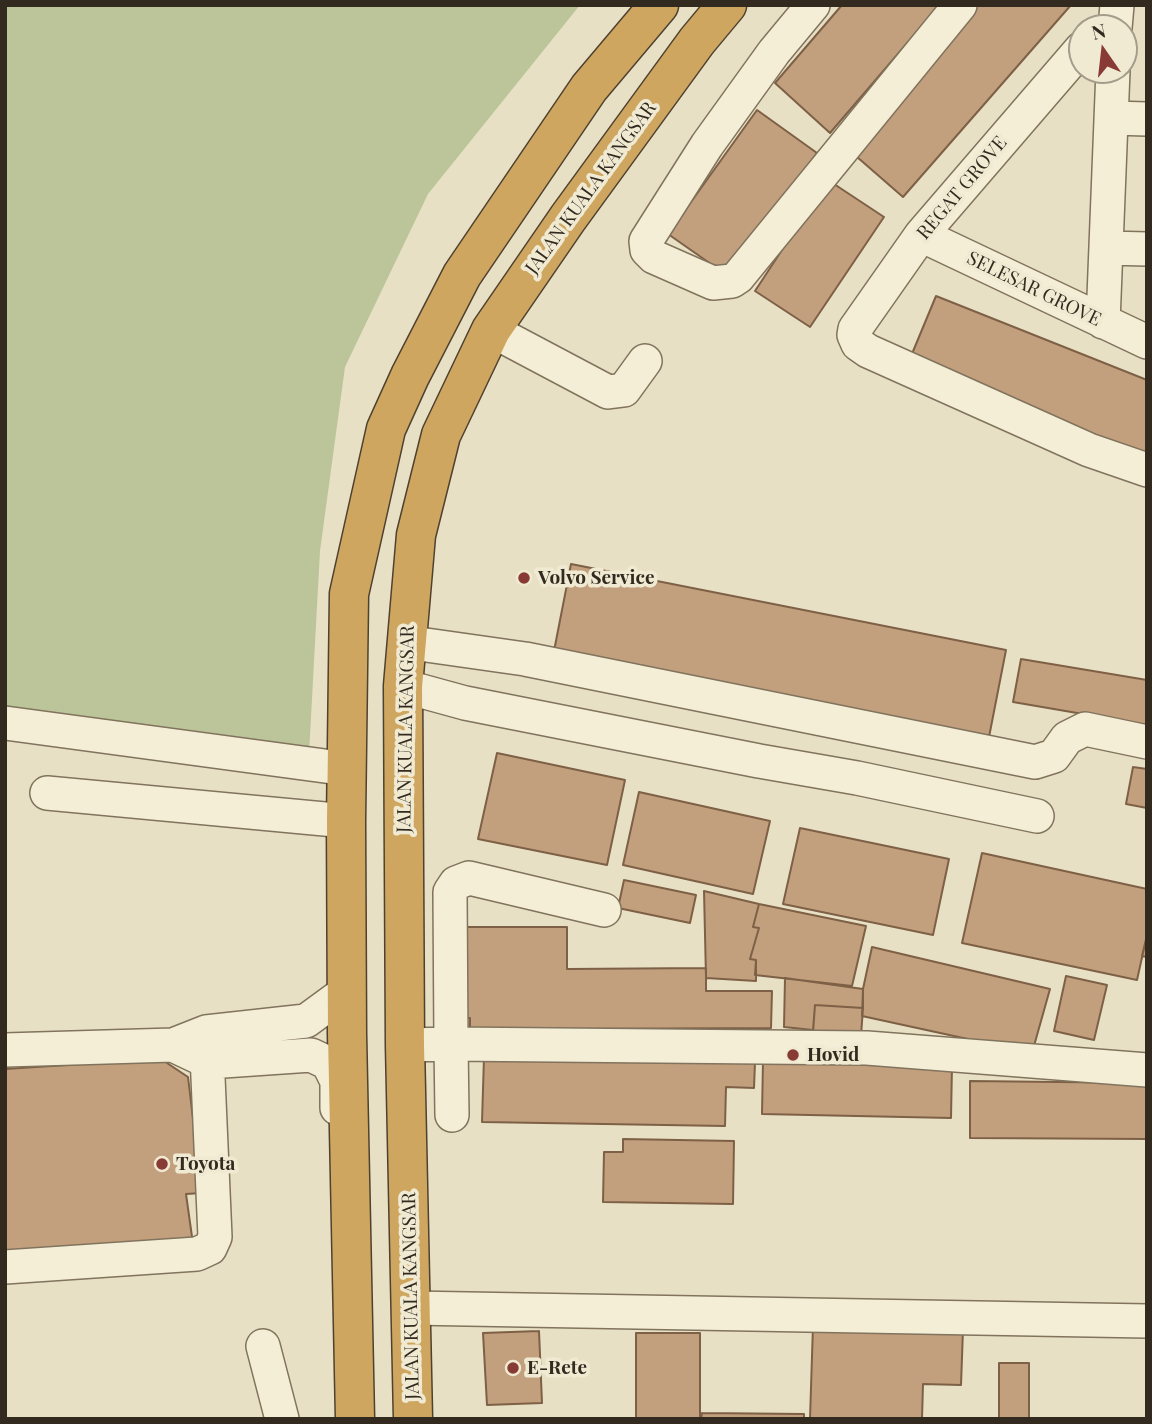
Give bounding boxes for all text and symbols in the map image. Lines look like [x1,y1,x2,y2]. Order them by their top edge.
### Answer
north arrow [1068,14,1138,84]
text: N [1089,16,1108,45]
street label: JALAN KUALA KANGSAR [521,97,661,279]
street label: REGAT GROVE [912,132,1012,244]
street label: SELESAR GROVE [963,247,1105,331]
place label: Volvo Service [538,567,654,589]
marker: Volvo Service [516,570,532,586]
street label: JALAN KUALA KANGSAR [393,625,419,833]
place label: Hovid [807,1044,859,1066]
marker: Hovid [785,1047,801,1063]
place label: Toyota [176,1153,235,1175]
marker: Toyota [154,1156,170,1172]
street label: JALAN KUALA KANGSAR [398,1192,424,1400]
place label: E-Rete [527,1357,587,1379]
marker: E-Rete [505,1360,521,1376]

